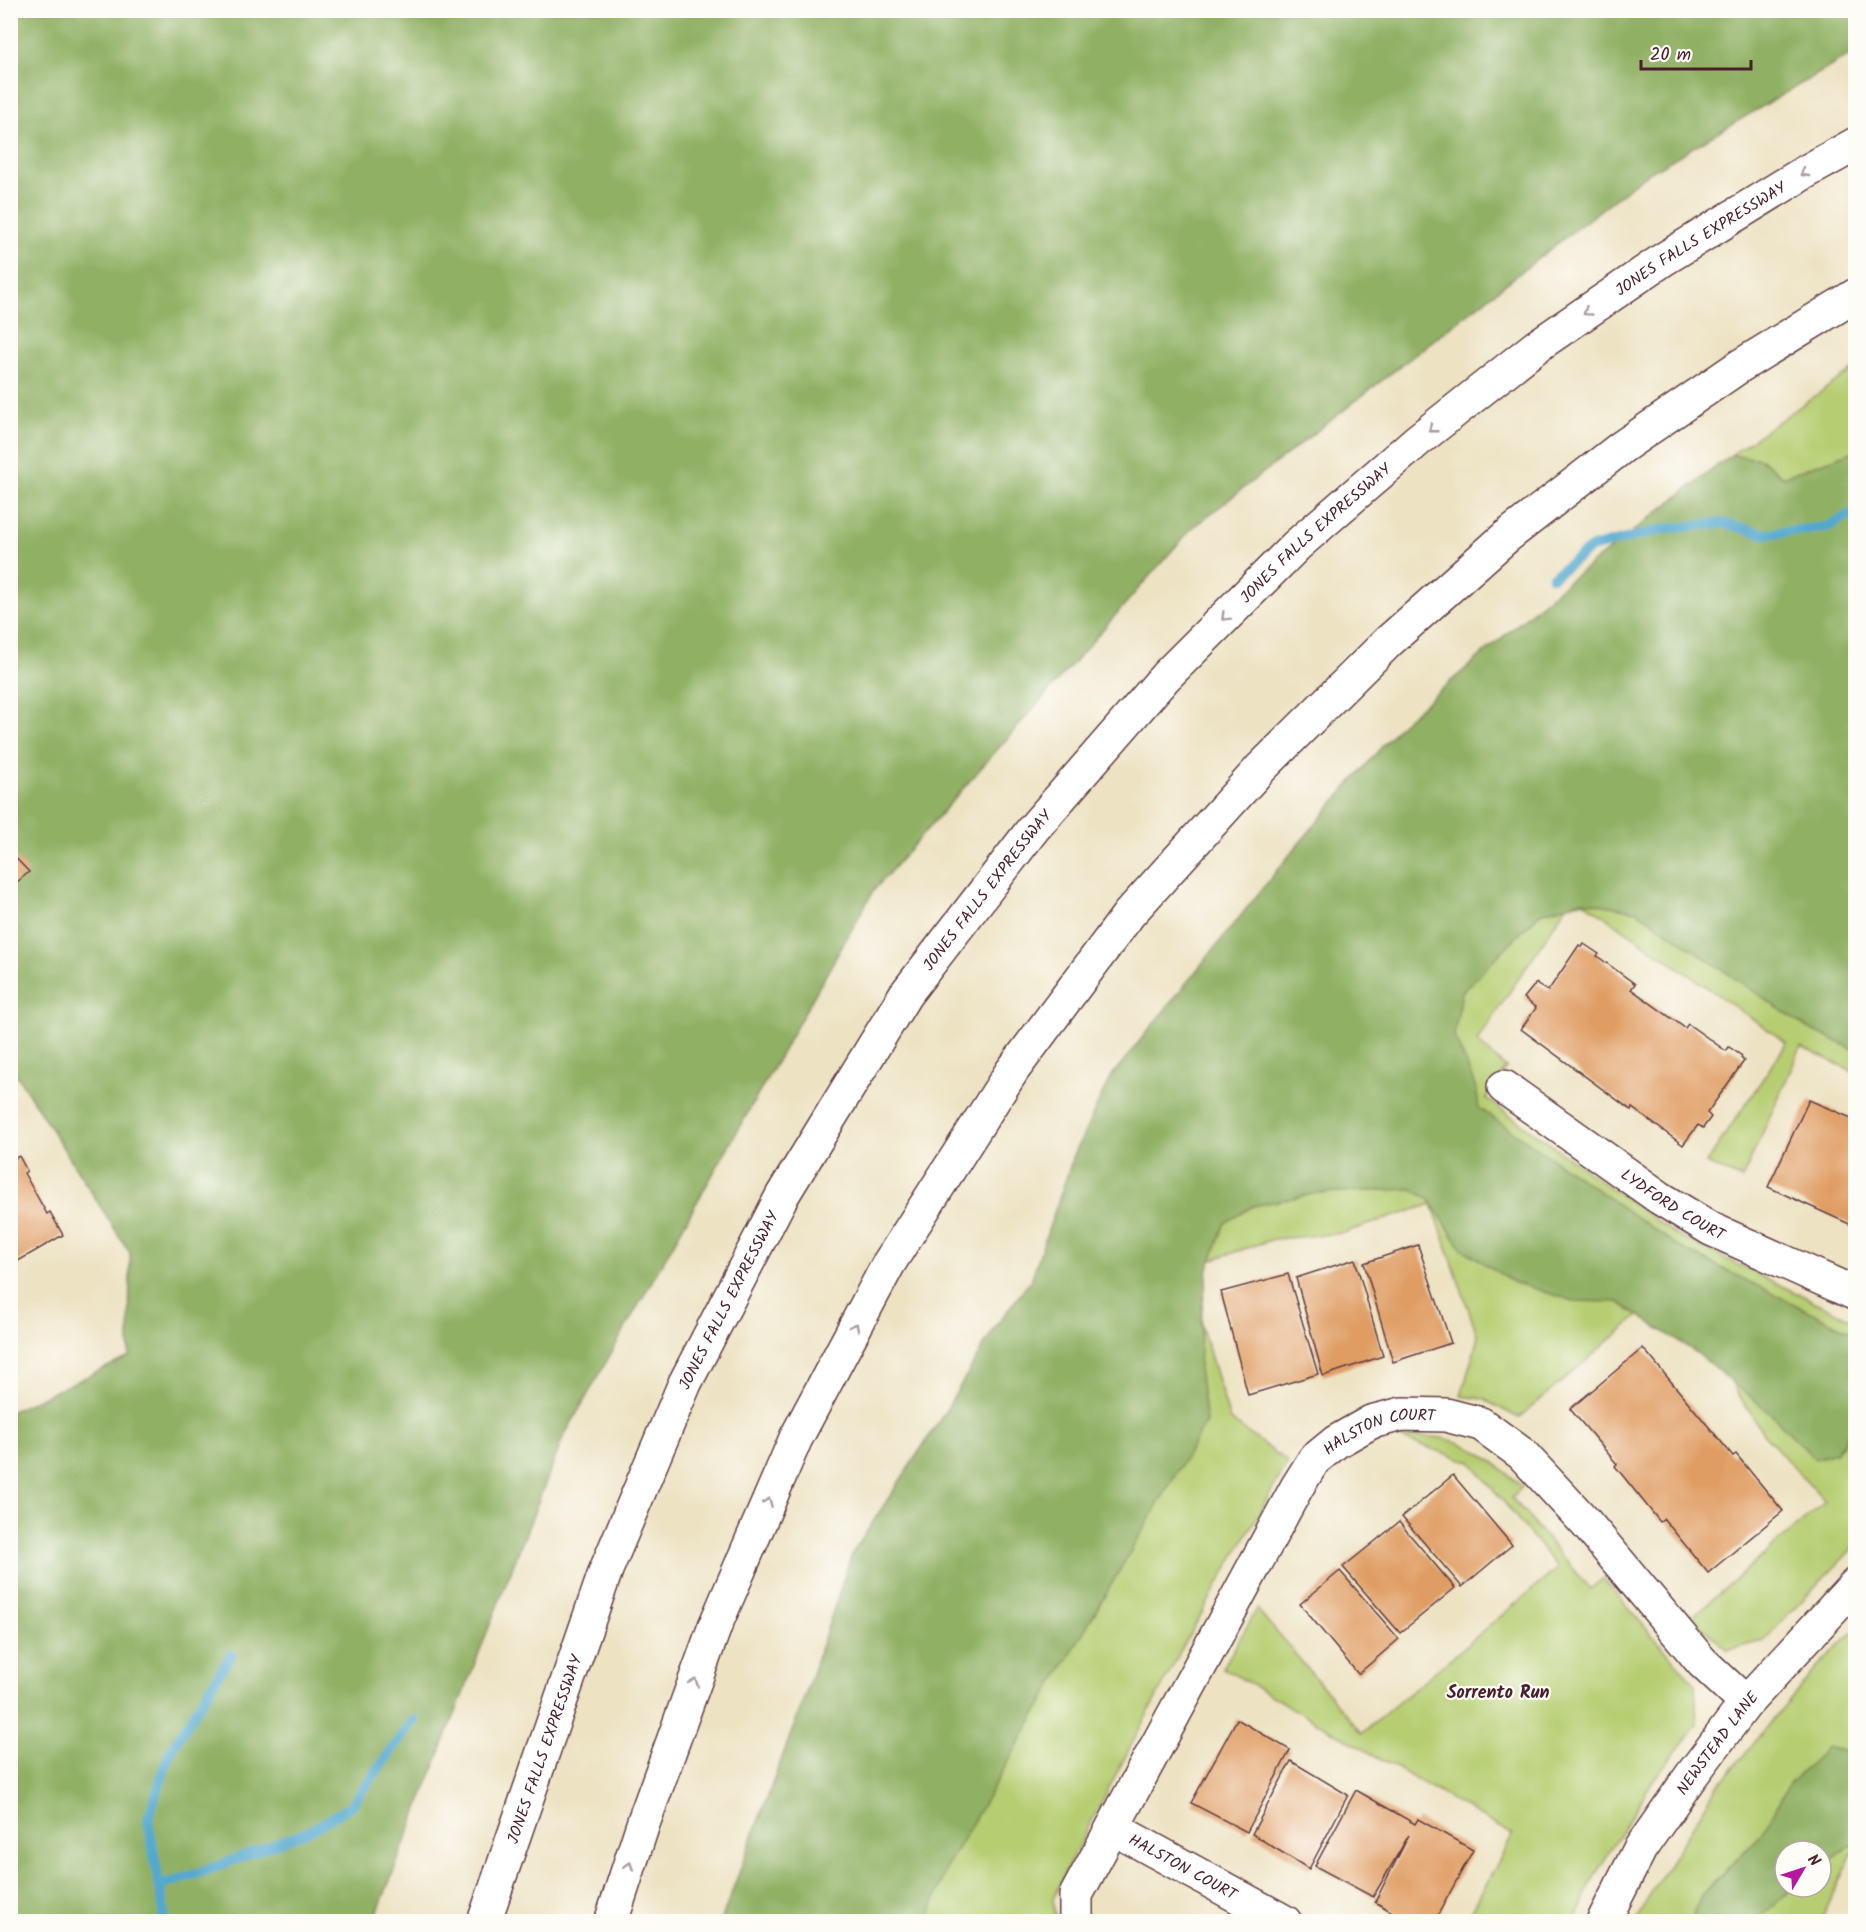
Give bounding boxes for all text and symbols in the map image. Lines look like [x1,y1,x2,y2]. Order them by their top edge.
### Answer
scale bar [1641,33,1750,71]
text: 20 m [1650,41,1691,70]
one-way arrow [1800,166,1811,177]
street label: JONES FALLS EXPRESSWAY [1610,175,1792,303]
one-way arrow [1583,305,1594,316]
one-way arrow [1427,422,1438,433]
street label: JONES FALLS EXPRESSWAY [1234,457,1398,610]
one-way arrow [1222,609,1233,620]
street label: JONES FALLS EXPRESSWAY [917,804,1059,977]
street label: LYDFORD COURT [1615,1163,1730,1248]
street label: JONES FALLS EXPRESSWAY [673,1206,786,1394]
one-way arrow [848,1323,859,1334]
street label: HALSTON COURT [1318,1403,1437,1462]
one-way arrow [761,1497,773,1508]
street label: JONES FALLS EXPRESSWAY [501,1651,590,1847]
one-way arrow [687,1677,700,1688]
district label: Sorrento Run [1447,1679,1549,1708]
street label: NEWSTEAD LANE [1670,1686,1765,1800]
street label: HALSTON COURT [1124,1828,1243,1908]
north arrow [1773,1839,1833,1899]
text: N [1801,1849,1826,1872]
one-way arrow [622,1861,634,1872]

